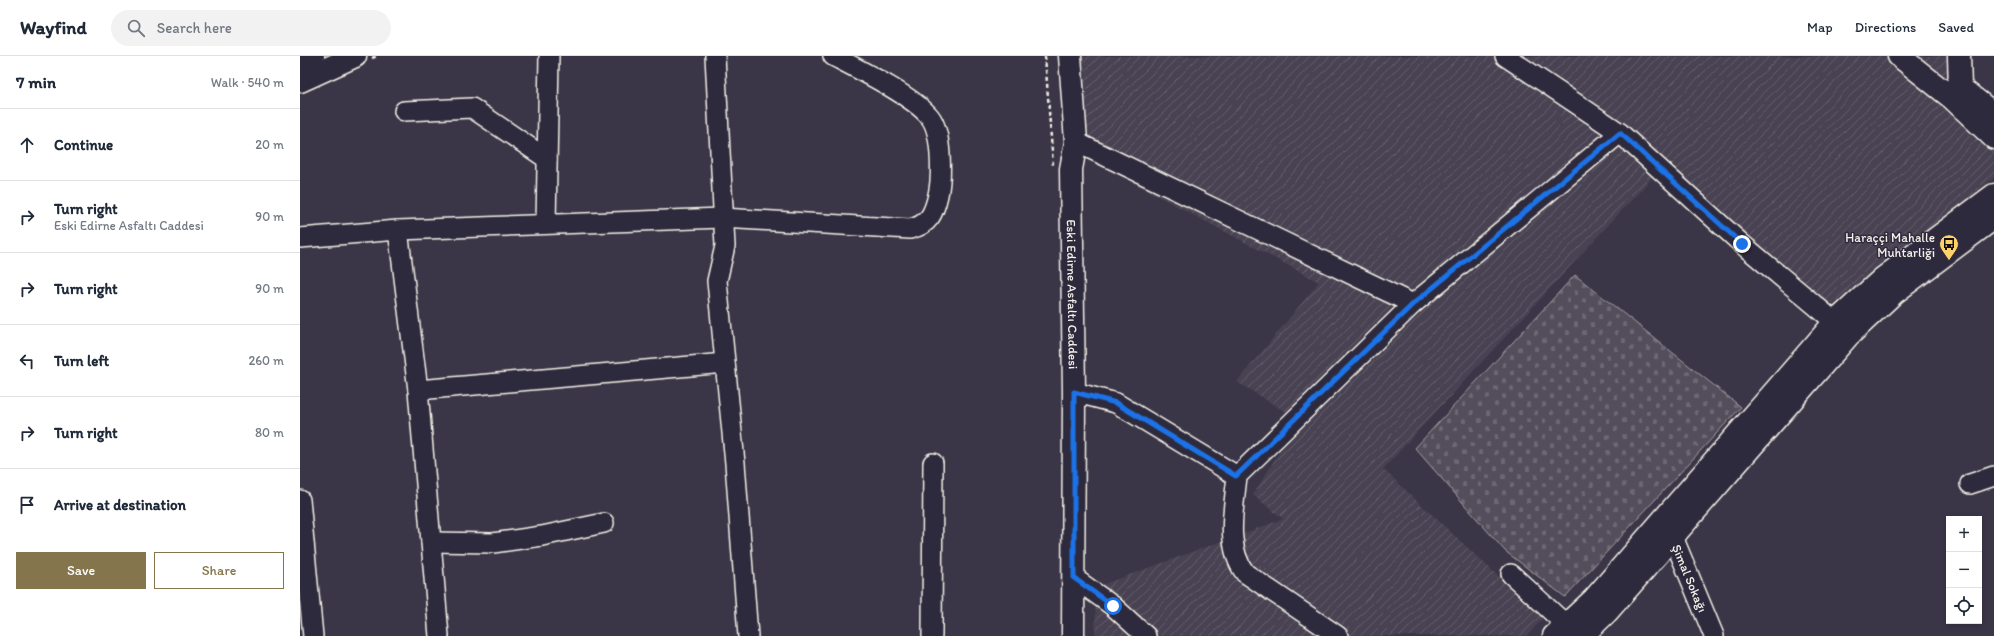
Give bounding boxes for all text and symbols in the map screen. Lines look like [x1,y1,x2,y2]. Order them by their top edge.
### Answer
search box [111,10,391,46]
text: Wayfind [20,16,87,39]
icon: search [125,17,147,39]
text: Search here [157,19,232,37]
text: Map [1807,19,1833,36]
text: Directions [1855,19,1916,36]
text: Saved [1938,19,1974,36]
text: 7 min [16,72,56,92]
text: Walk · 540 m [211,75,284,90]
icon: ahead [16,134,38,156]
text: Continue [54,136,113,154]
text: 20 m [255,137,284,152]
text: Turn right [54,200,118,218]
icon: right [16,206,38,228]
text: 90 m [255,209,284,224]
text: Eski Edirne Asfaltı Caddesi [54,218,204,233]
street label: Eski Edirne Asfaltı Caddesi [1064,219,1081,369]
place label: Haraççi Mahalle Muhtarliği [1845,230,1935,260]
bus stop icon: Haraççi Mahalle Muhtarliği [1938,233,1960,261]
route end [1733,235,1751,253]
icon: right [16,278,38,300]
text: Turn right [54,280,118,298]
text: 90 m [255,281,284,296]
icon: left [16,350,38,372]
text: Turn left [54,352,109,370]
text: 260 m [248,353,284,368]
icon: right [16,422,38,444]
text: Turn right [54,424,118,442]
text: 80 m [255,425,284,440]
icon: arrive [16,494,38,516]
text: Arrive at destination [54,496,186,514]
map controls [1946,516,1982,624]
button: + [1946,516,1982,552]
street label: Şimal Sokağı [1669,542,1711,614]
button: Save [16,552,146,589]
button: Share [154,552,284,589]
button: − [1946,552,1982,588]
button: locate [1946,588,1982,624]
route start [1104,597,1122,615]

